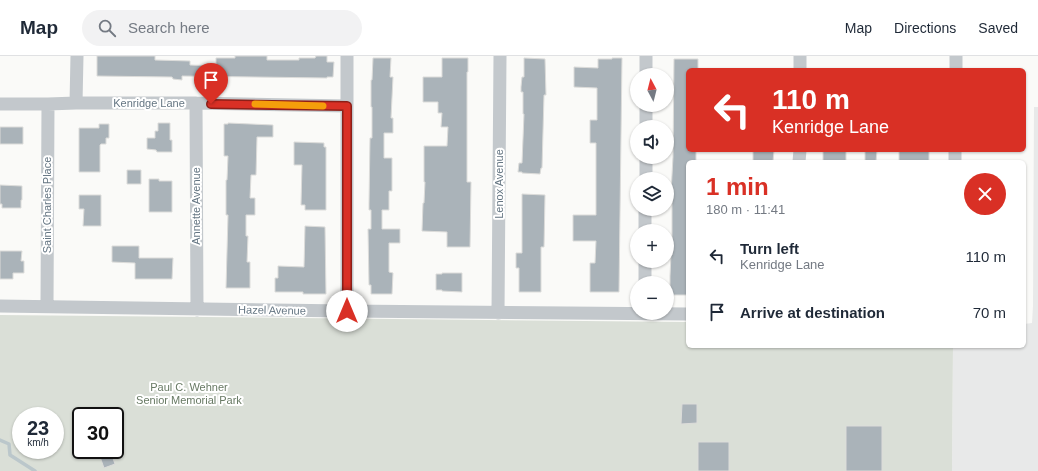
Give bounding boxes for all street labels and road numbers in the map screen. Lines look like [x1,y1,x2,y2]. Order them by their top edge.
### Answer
street label: Kenridge Lane [113,97,185,109]
street label: Lenox Avenue [493,149,505,219]
street label: Saint Charles Place [41,157,53,253]
street label: Annette Avenue [190,167,202,245]
street label: Hazel Avenue [238,303,306,317]

